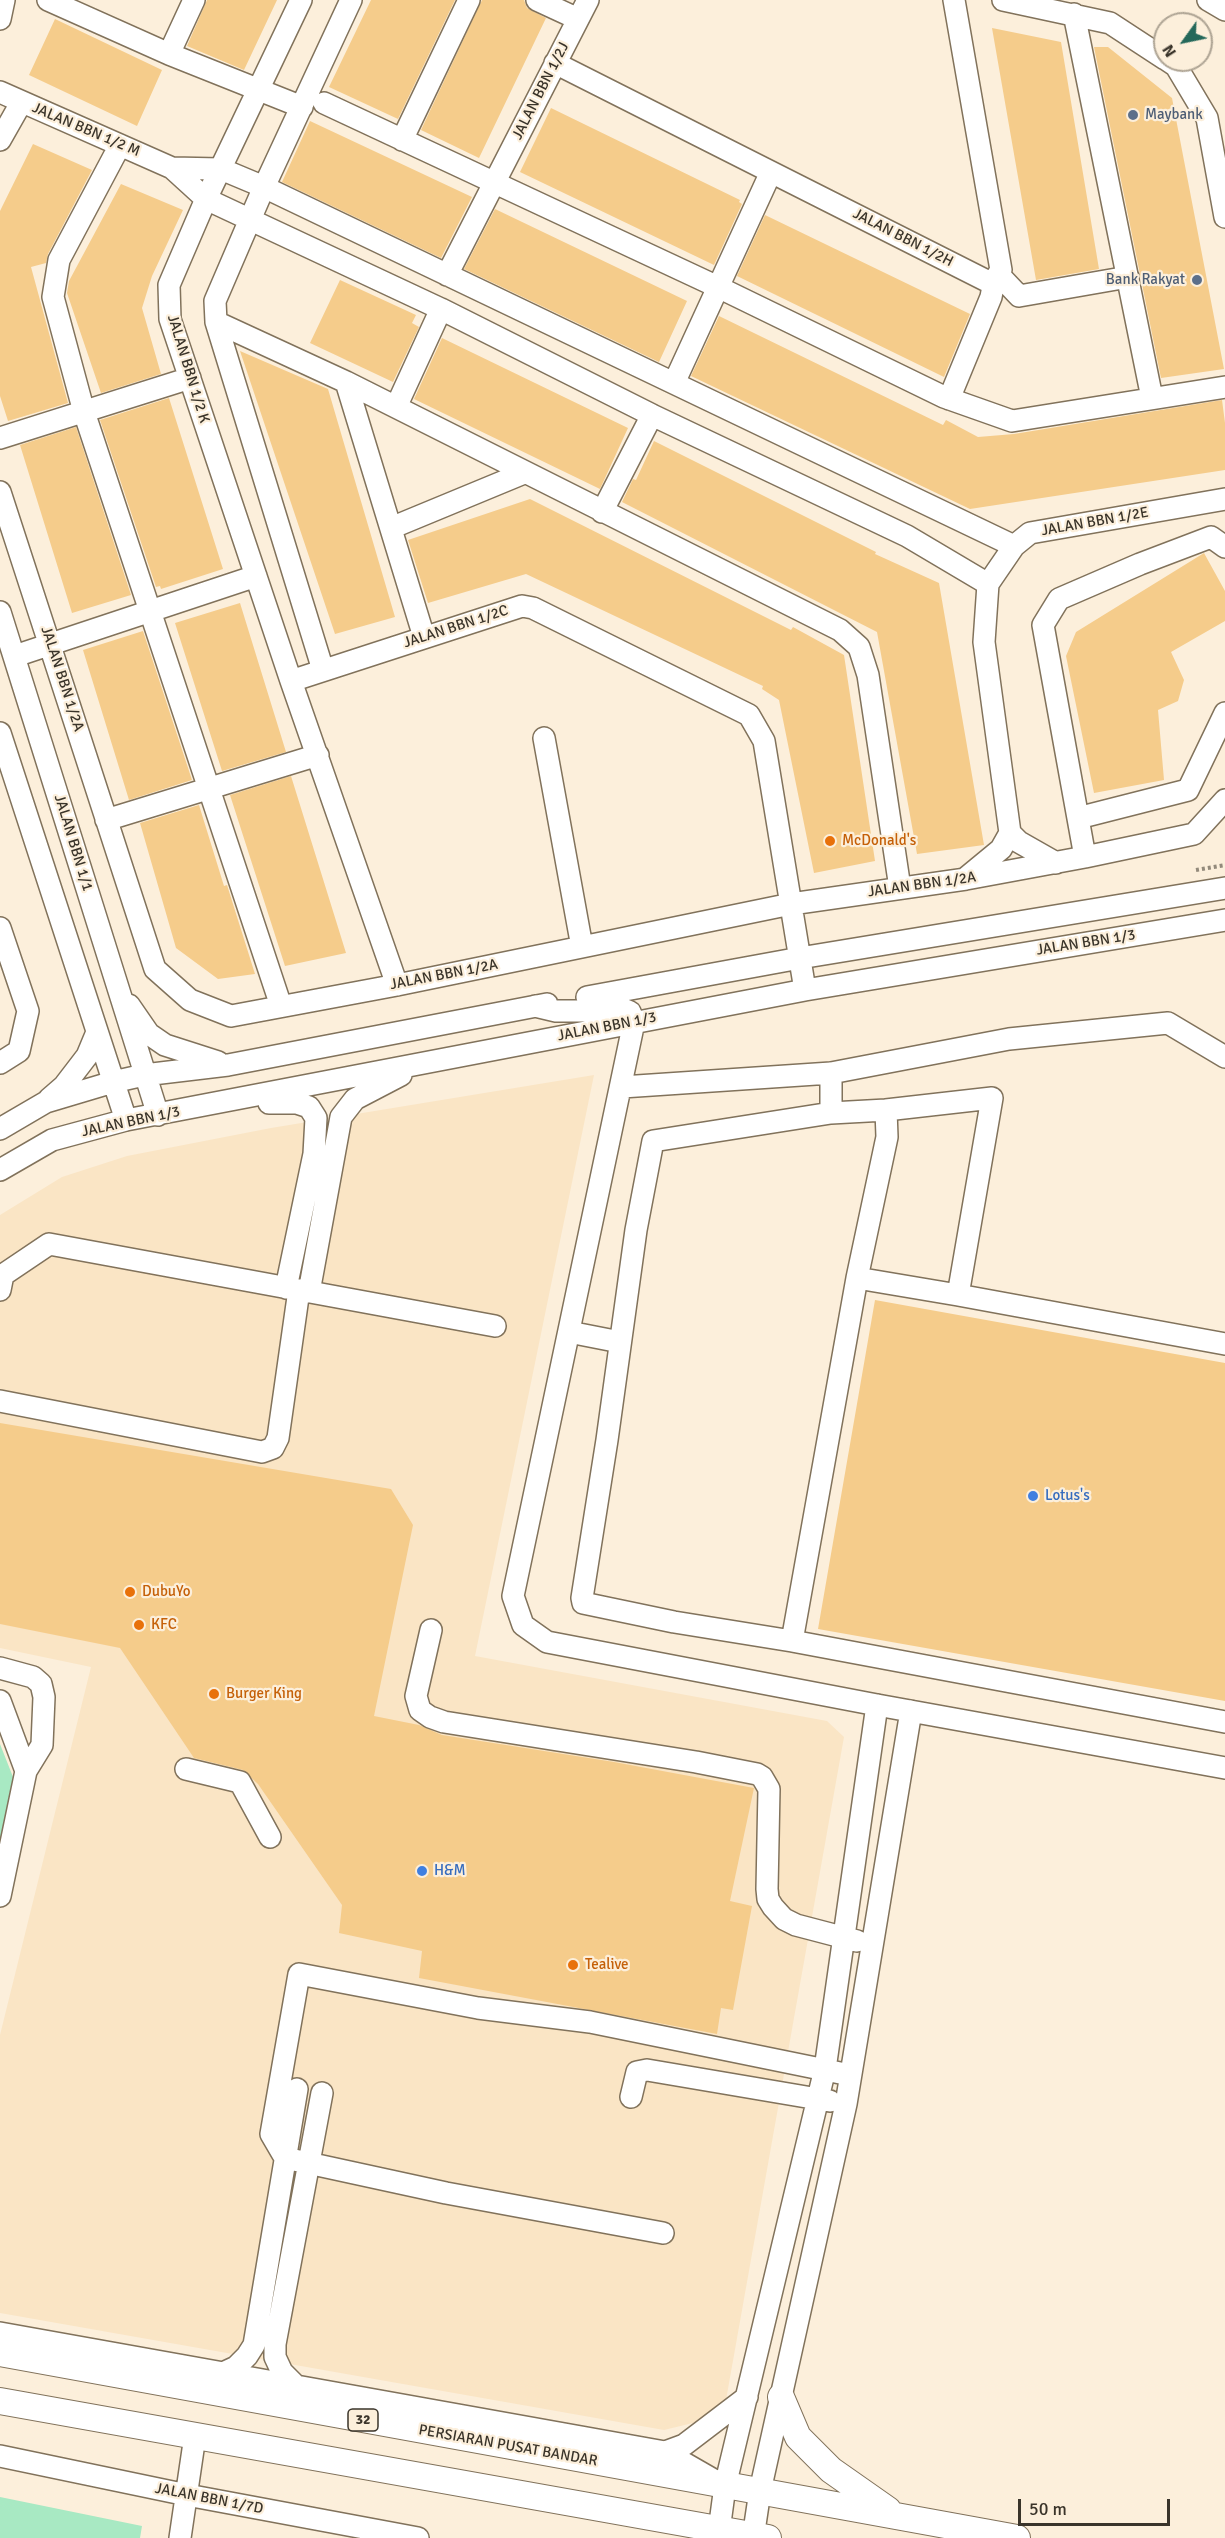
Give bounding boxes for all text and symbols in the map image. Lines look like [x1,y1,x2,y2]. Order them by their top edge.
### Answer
north arrow [1153,12,1213,72]
street label: JALAN BBN 1/2J [509,39,573,143]
text: N [1158,41,1181,61]
street label: JALAN BBN 1/2 M [29,99,143,161]
place label: Maybank [1145,106,1203,124]
marker: Maybank [1126,108,1140,122]
street label: JALAN BBN 1/2H [850,205,956,271]
place label: Bank Rakyat [1106,271,1185,289]
marker: Bank Rakyat [1190,273,1204,287]
street label: JALAN BBN 1/2 K [163,313,213,425]
street label: JALAN BBN 1/2E [1040,504,1150,540]
street label: JALAN BBN 1/2C [401,602,511,652]
street label: JALAN BBN 1/2A [37,624,87,734]
street label: JALAN BBN 1/1 [50,792,96,894]
place label: McDonald's [842,832,916,850]
marker: McDonald's [823,834,837,848]
street label: JALAN BBN 1/2A [867,868,977,902]
street label: JALAN BBN 1/3 [1035,926,1137,960]
street label: JALAN BBN 1/2A [389,956,499,994]
street label: JALAN BBN 1/3 [556,1009,658,1045]
street label: JALAN BBN 1/3 [80,1103,182,1141]
place label: Lotus's [1045,1487,1090,1505]
marker: Lotus's [1026,1489,1040,1503]
place label: DubuYo [142,1583,191,1601]
marker: DubuYo [123,1585,137,1599]
place label: KFC [151,1616,177,1634]
marker: KFC [132,1618,146,1632]
place label: Burger King [226,1685,302,1703]
marker: Burger King [207,1687,221,1701]
place label: H&M [434,1862,466,1880]
marker: H&M [415,1864,429,1878]
place label: Tealive [585,1956,629,1974]
marker: Tealive [566,1958,580,1972]
road number: 32 [348,2409,378,2431]
street label: PERSIARAN PUSAT BANDAR [417,2421,599,2471]
street label: JALAN BBN 1/7D [153,2480,265,2518]
scale bar [1021,2487,1172,2525]
text: 50 m [1029,2498,1067,2520]

